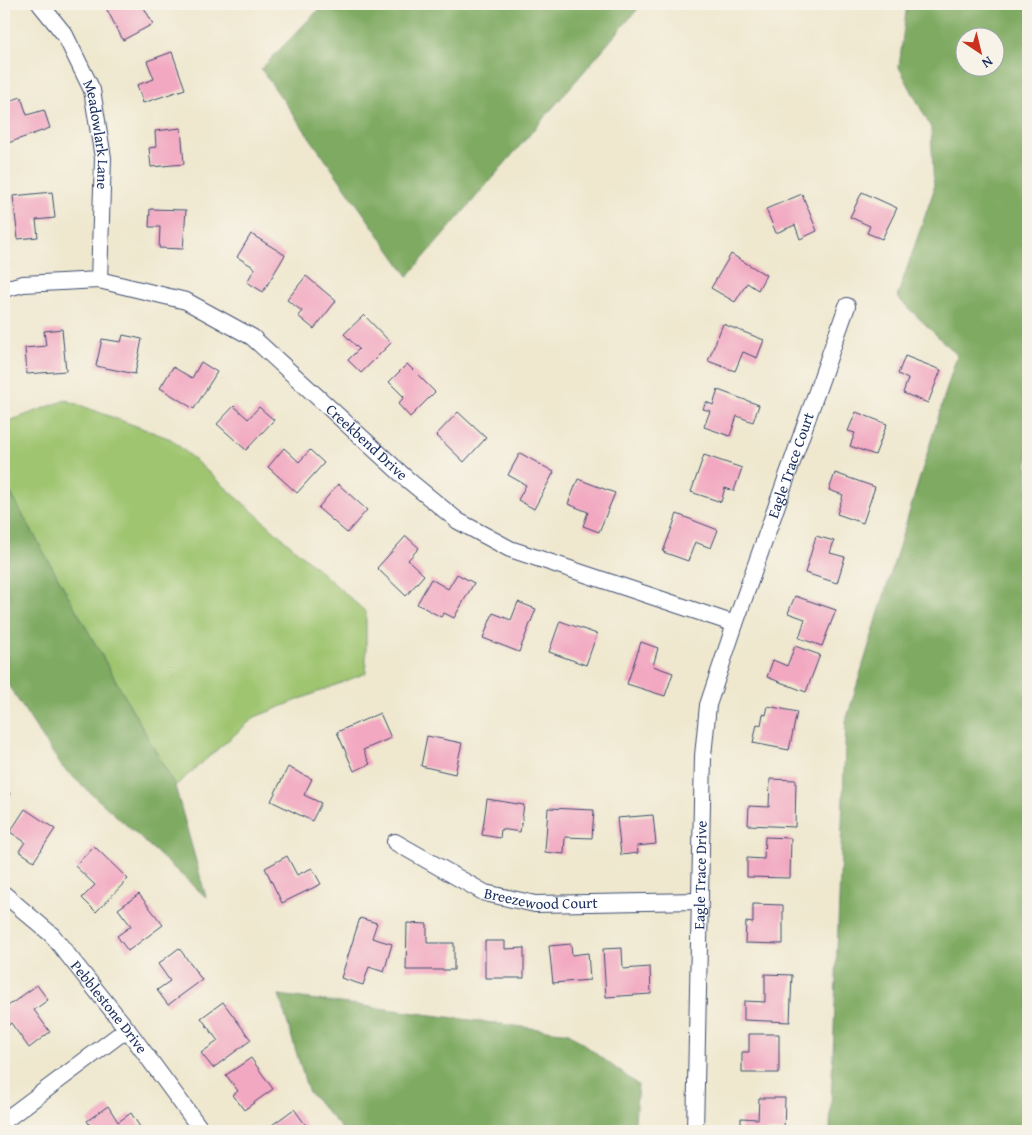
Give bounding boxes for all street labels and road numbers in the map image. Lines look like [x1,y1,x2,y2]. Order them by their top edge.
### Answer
street label: Meadowlark Lane [78,76,114,190]
street label: Creekbend Drive [322,399,412,485]
street label: Eagle Trace Court [762,409,819,521]
street label: Eagle Trace Drive [688,820,712,930]
street label: Breezewood Court [482,882,599,914]
street label: Pebblestone Drive [66,956,153,1058]

